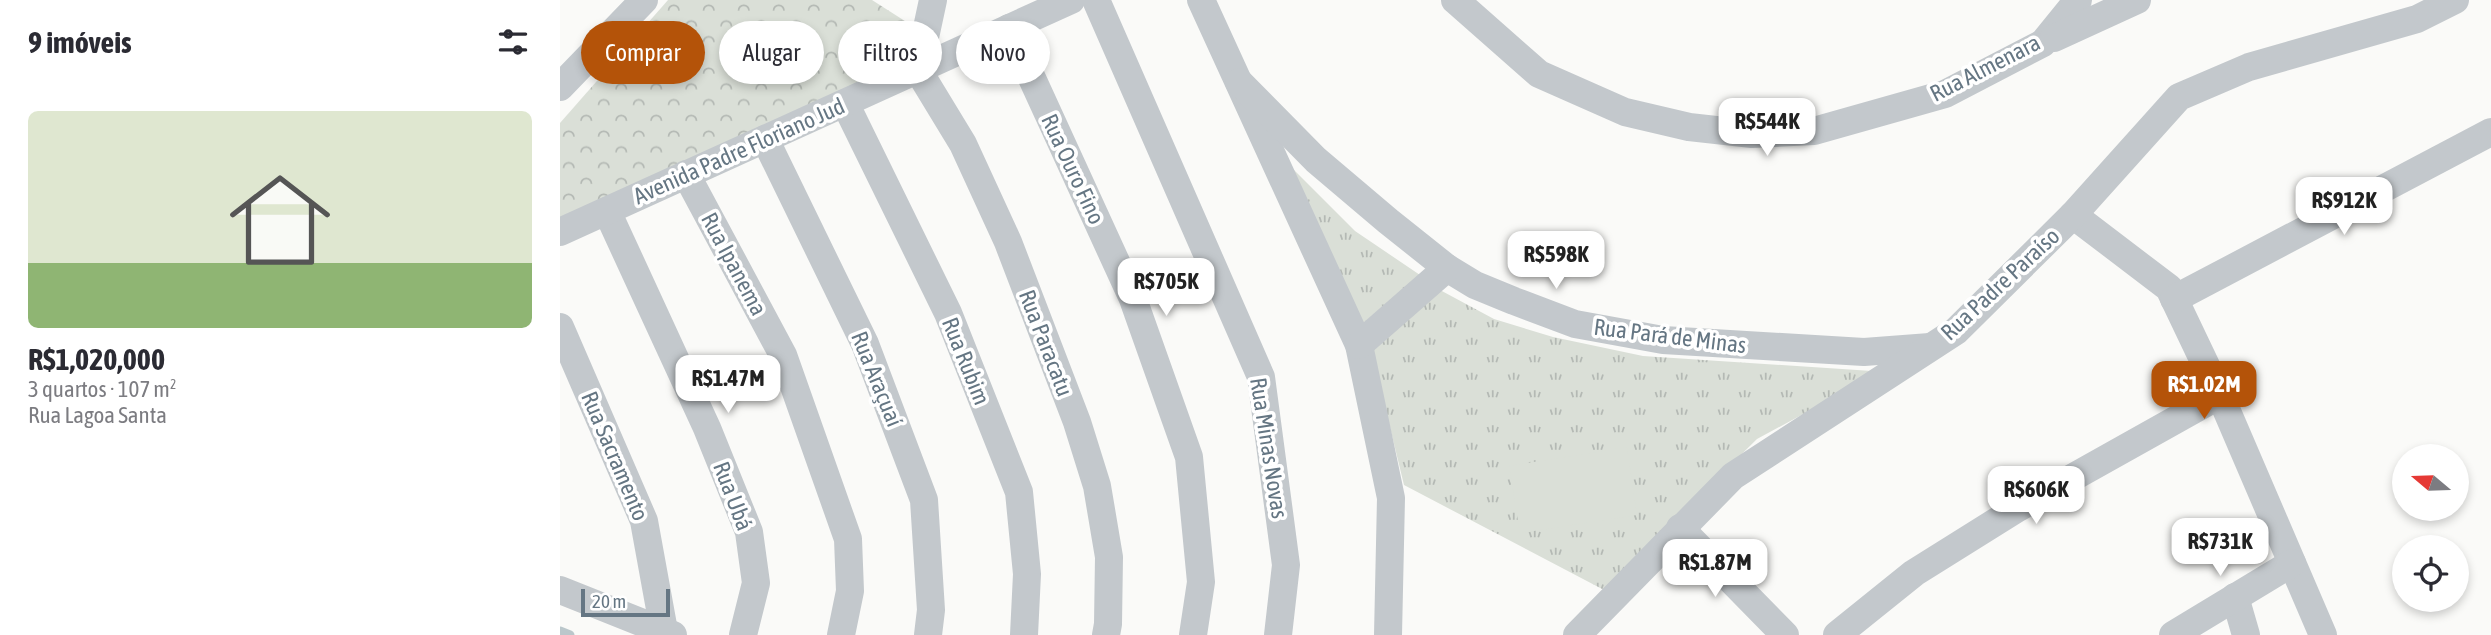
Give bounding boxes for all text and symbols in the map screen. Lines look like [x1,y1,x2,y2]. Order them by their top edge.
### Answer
chip: Comprar [581,21,705,84]
chip: Alugar [719,21,824,84]
chip: Filtros [838,21,942,84]
chip: Novo [956,21,1050,84]
icon: filters [494,23,532,61]
text: 9 imóveis [28,25,132,59]
street label: Rua Almenara [1926,29,2044,107]
street label: Avenida Padre Floriano Jud [630,93,848,209]
pin: R$544K [1710,99,1824,158]
text: R$544K [1735,108,1799,134]
street label: Rua Ouro Fino [1036,110,1110,228]
icon: home [217,157,343,283]
pin: R$912K [2287,177,2401,237]
text: R$912K [2312,187,2376,213]
street label: Rua Ipanema [696,208,772,320]
street label: Rua Padre Paraíso [1936,223,2064,345]
pin: R$598K [1499,232,1613,291]
text: R$598K [1524,241,1588,267]
pin: R$705K [1109,258,1223,318]
text: R$705K [1134,268,1198,294]
street label: Rua Paracatu [1014,286,1078,400]
street label: Rua Rubim [937,314,995,408]
street label: Rua Pará de Minas [1592,314,1748,358]
street label: Rua Araçuaí [846,328,908,430]
text: R$1,020,000 [28,342,165,376]
pin: R$1.47M [663,356,793,415]
pin: R$1.02M [2139,362,2269,421]
text: R$1.47M [691,365,765,391]
text: R$1.02M [2167,371,2241,397]
text: 3 quartos · 107 m² [28,376,176,402]
street label: Rua Minas Novas [1245,376,1293,520]
street label: Rua Sacramento [576,388,654,524]
text: Rua Lagoa Santa [28,402,167,428]
north arrow [2392,444,2469,522]
map controls [2392,444,2469,612]
street label: Rua Ubá [708,458,758,534]
pin: R$606K [1979,466,2093,526]
text: R$606K [2004,476,2068,502]
pin: R$731K [2163,518,2277,578]
text: R$731K [2188,528,2252,554]
button: locate [2392,535,2469,612]
pin: R$1.87M [1650,540,1780,599]
text: R$1.87M [1678,549,1752,575]
scale bar [581,586,670,618]
text: 20 m [592,590,626,612]

